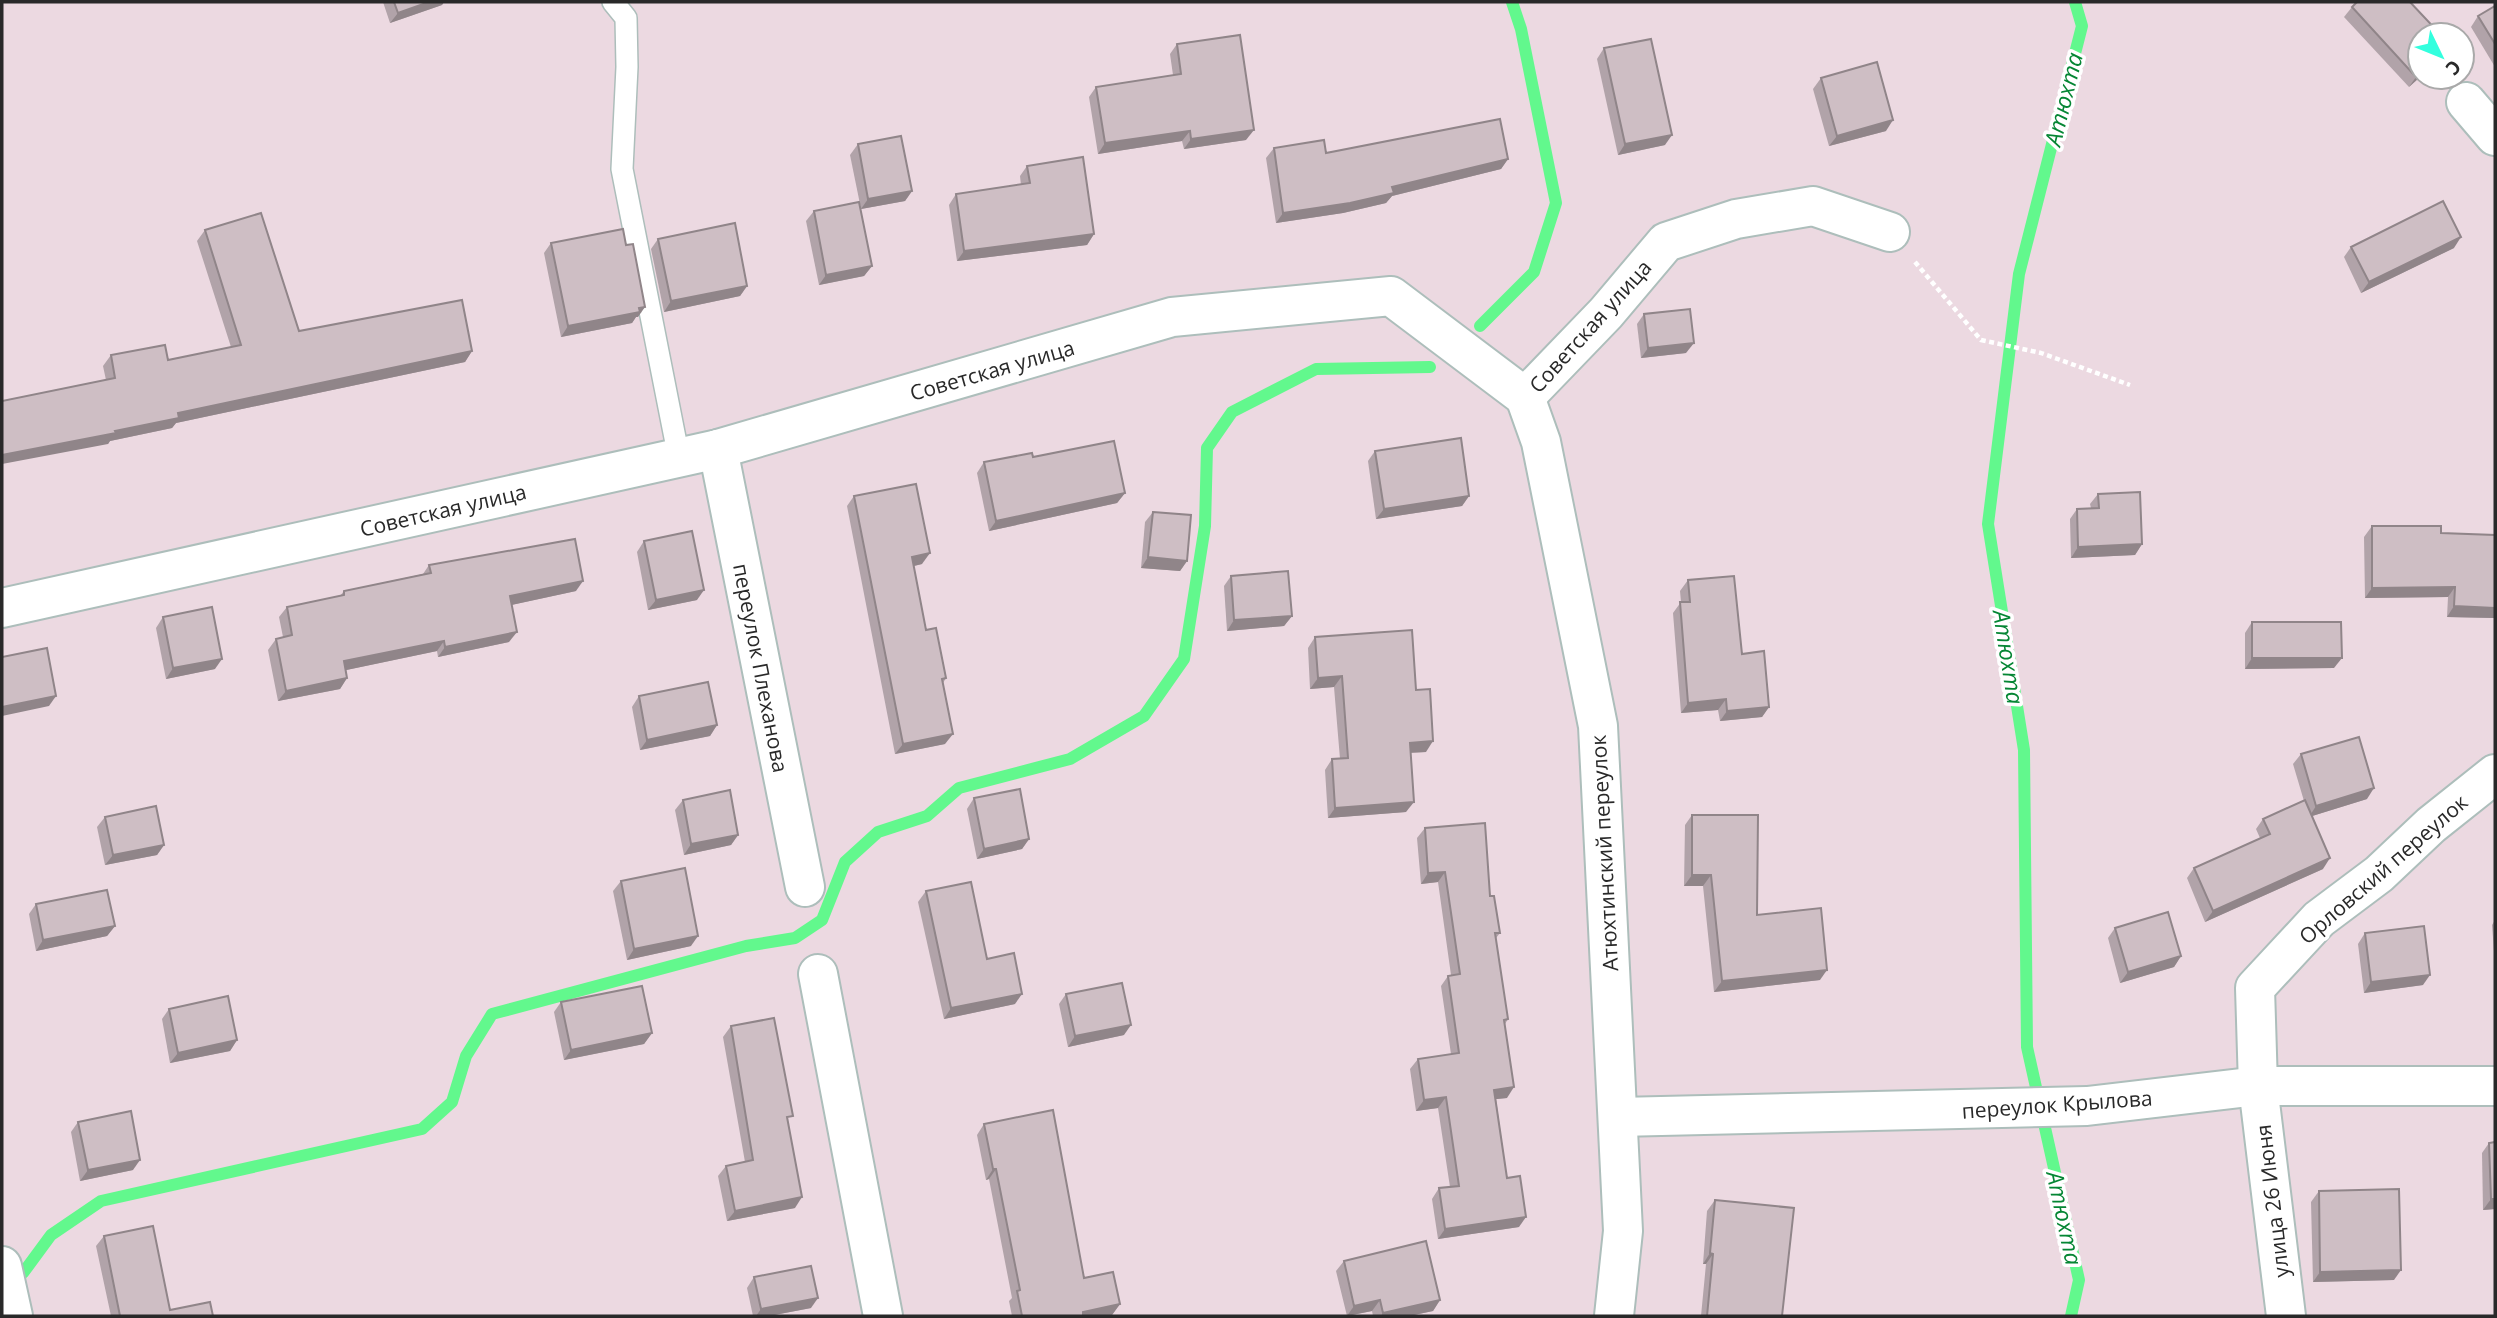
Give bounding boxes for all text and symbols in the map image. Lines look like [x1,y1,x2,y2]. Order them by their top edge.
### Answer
north arrow [2406,21,2476,91]
water label: Атюхта [2035,49,2090,151]
text: С [2440,54,2467,81]
street label: Советская улица [1523,253,1657,399]
street label: Советская улица [906,333,1078,407]
street label: Советская улица [357,477,529,543]
street label: переулок Плеханова [727,561,795,775]
water label: Атюхта [1985,606,2032,706]
street label: Атюхтинский переулок [1584,734,1624,972]
street label: Орловский переулок [2293,788,2473,950]
street label: переулок Крылова [1961,1083,2153,1125]
street label: улица 26 Июня [2249,1123,2295,1279]
water label: Атюхта [2039,1166,2091,1268]

